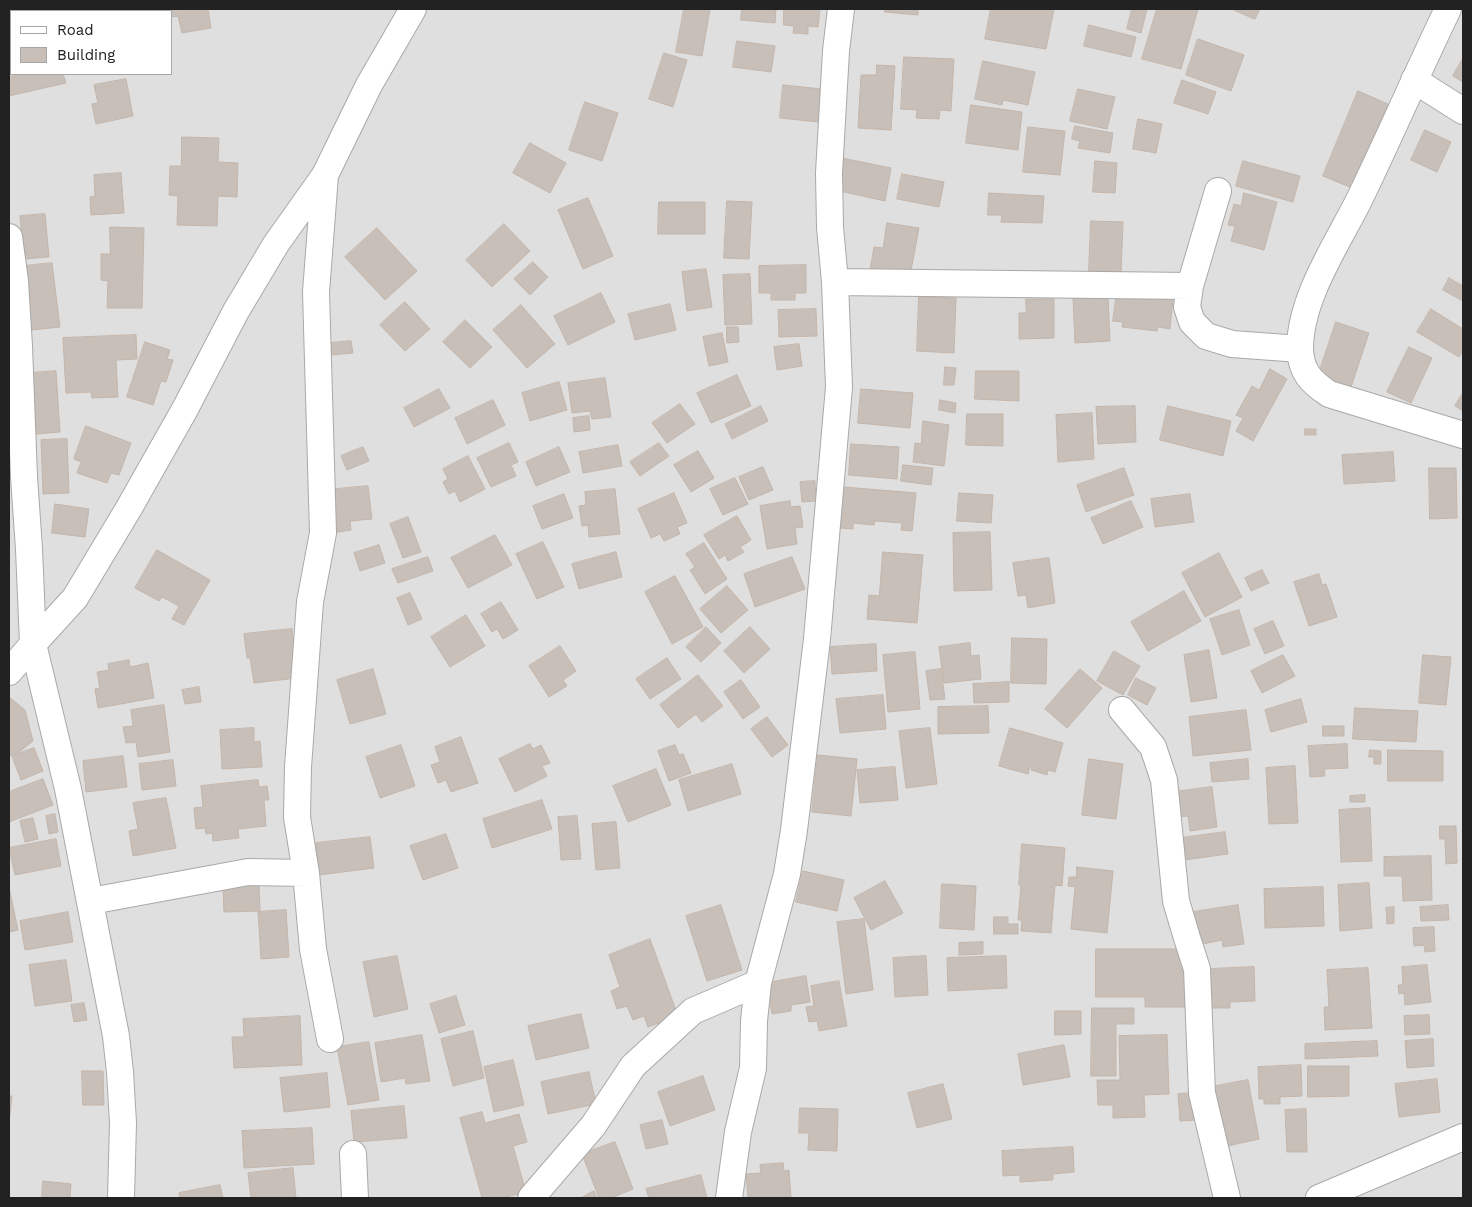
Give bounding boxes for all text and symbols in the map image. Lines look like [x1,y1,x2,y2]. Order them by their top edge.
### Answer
legend [10,10,172,75]
text: Road [57,21,94,39]
text: Building [57,46,115,64]

